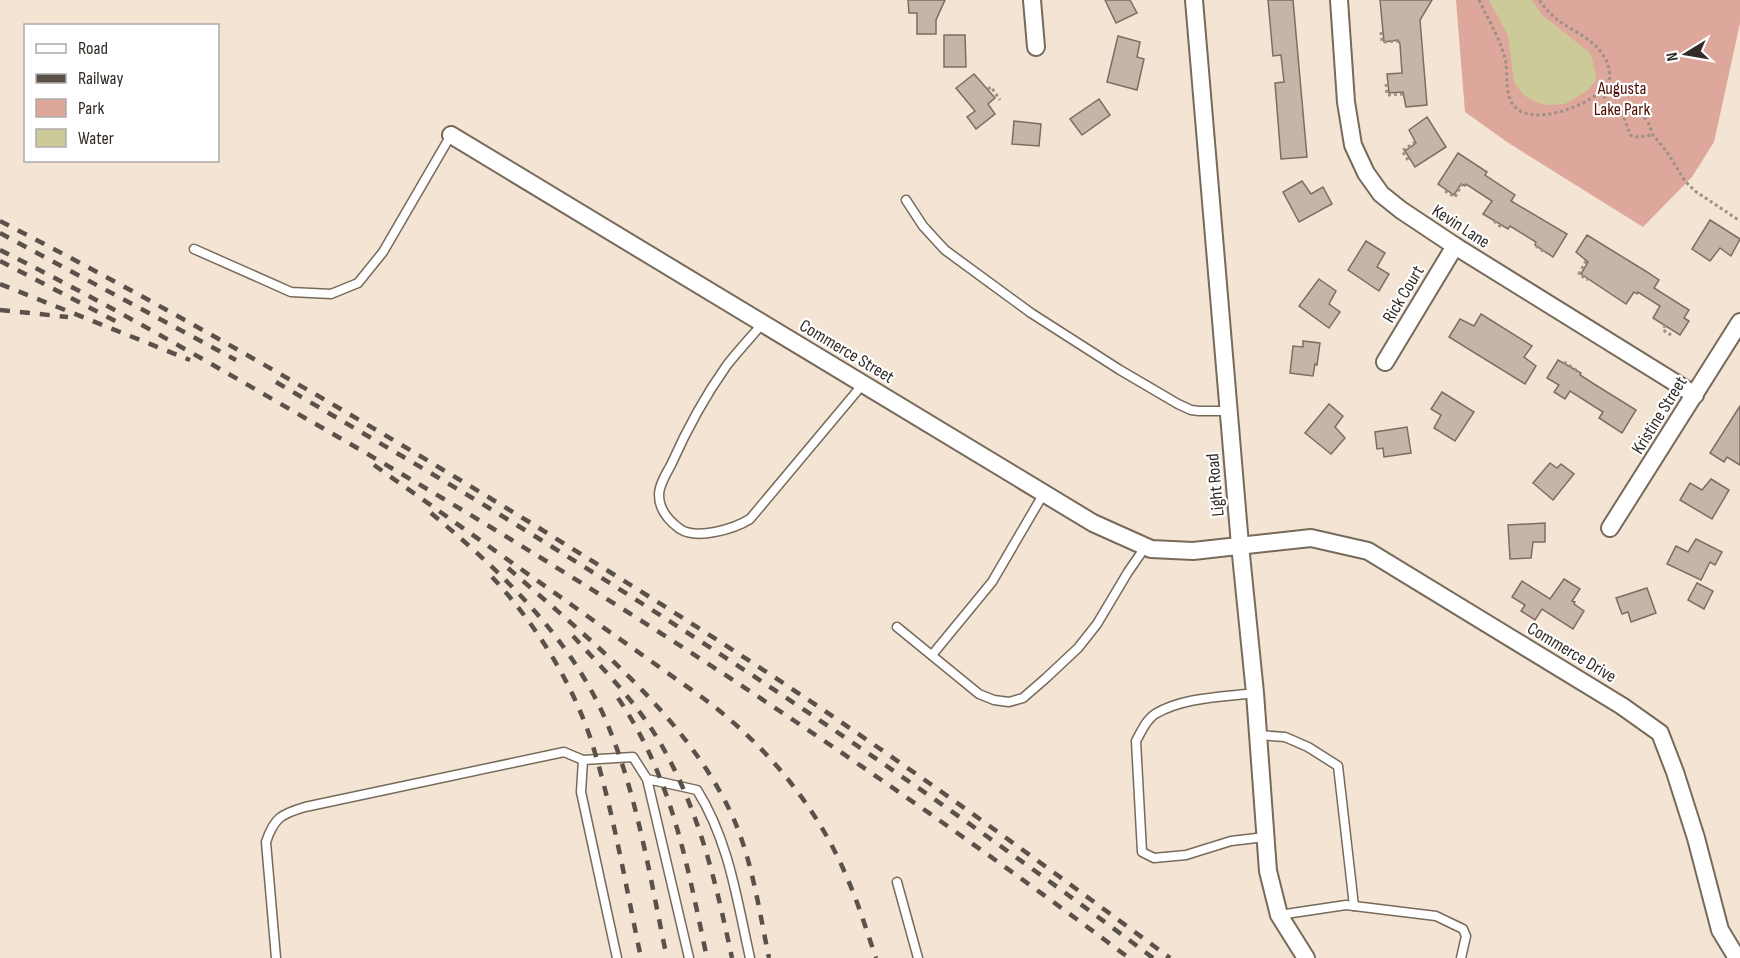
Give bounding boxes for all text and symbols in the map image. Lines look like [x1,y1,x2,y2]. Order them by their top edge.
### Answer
legend [24,24,219,162]
north arrow [1656,24,1716,84]
text: Road [78,38,108,59]
text: N [1663,51,1683,63]
text: Railway [78,68,123,89]
park label: Augusta Lake Park [1594,78,1650,120]
text: Park [78,98,104,119]
text: Water [78,128,114,149]
street label: Kevin Lane [1428,200,1493,253]
street label: Rick Court [1378,261,1429,327]
street label: Commerce Street [796,315,898,388]
street label: Kristine Street [1627,372,1692,458]
street label: Light Road [1202,452,1229,517]
street label: Commerce Drive [1524,618,1620,687]

